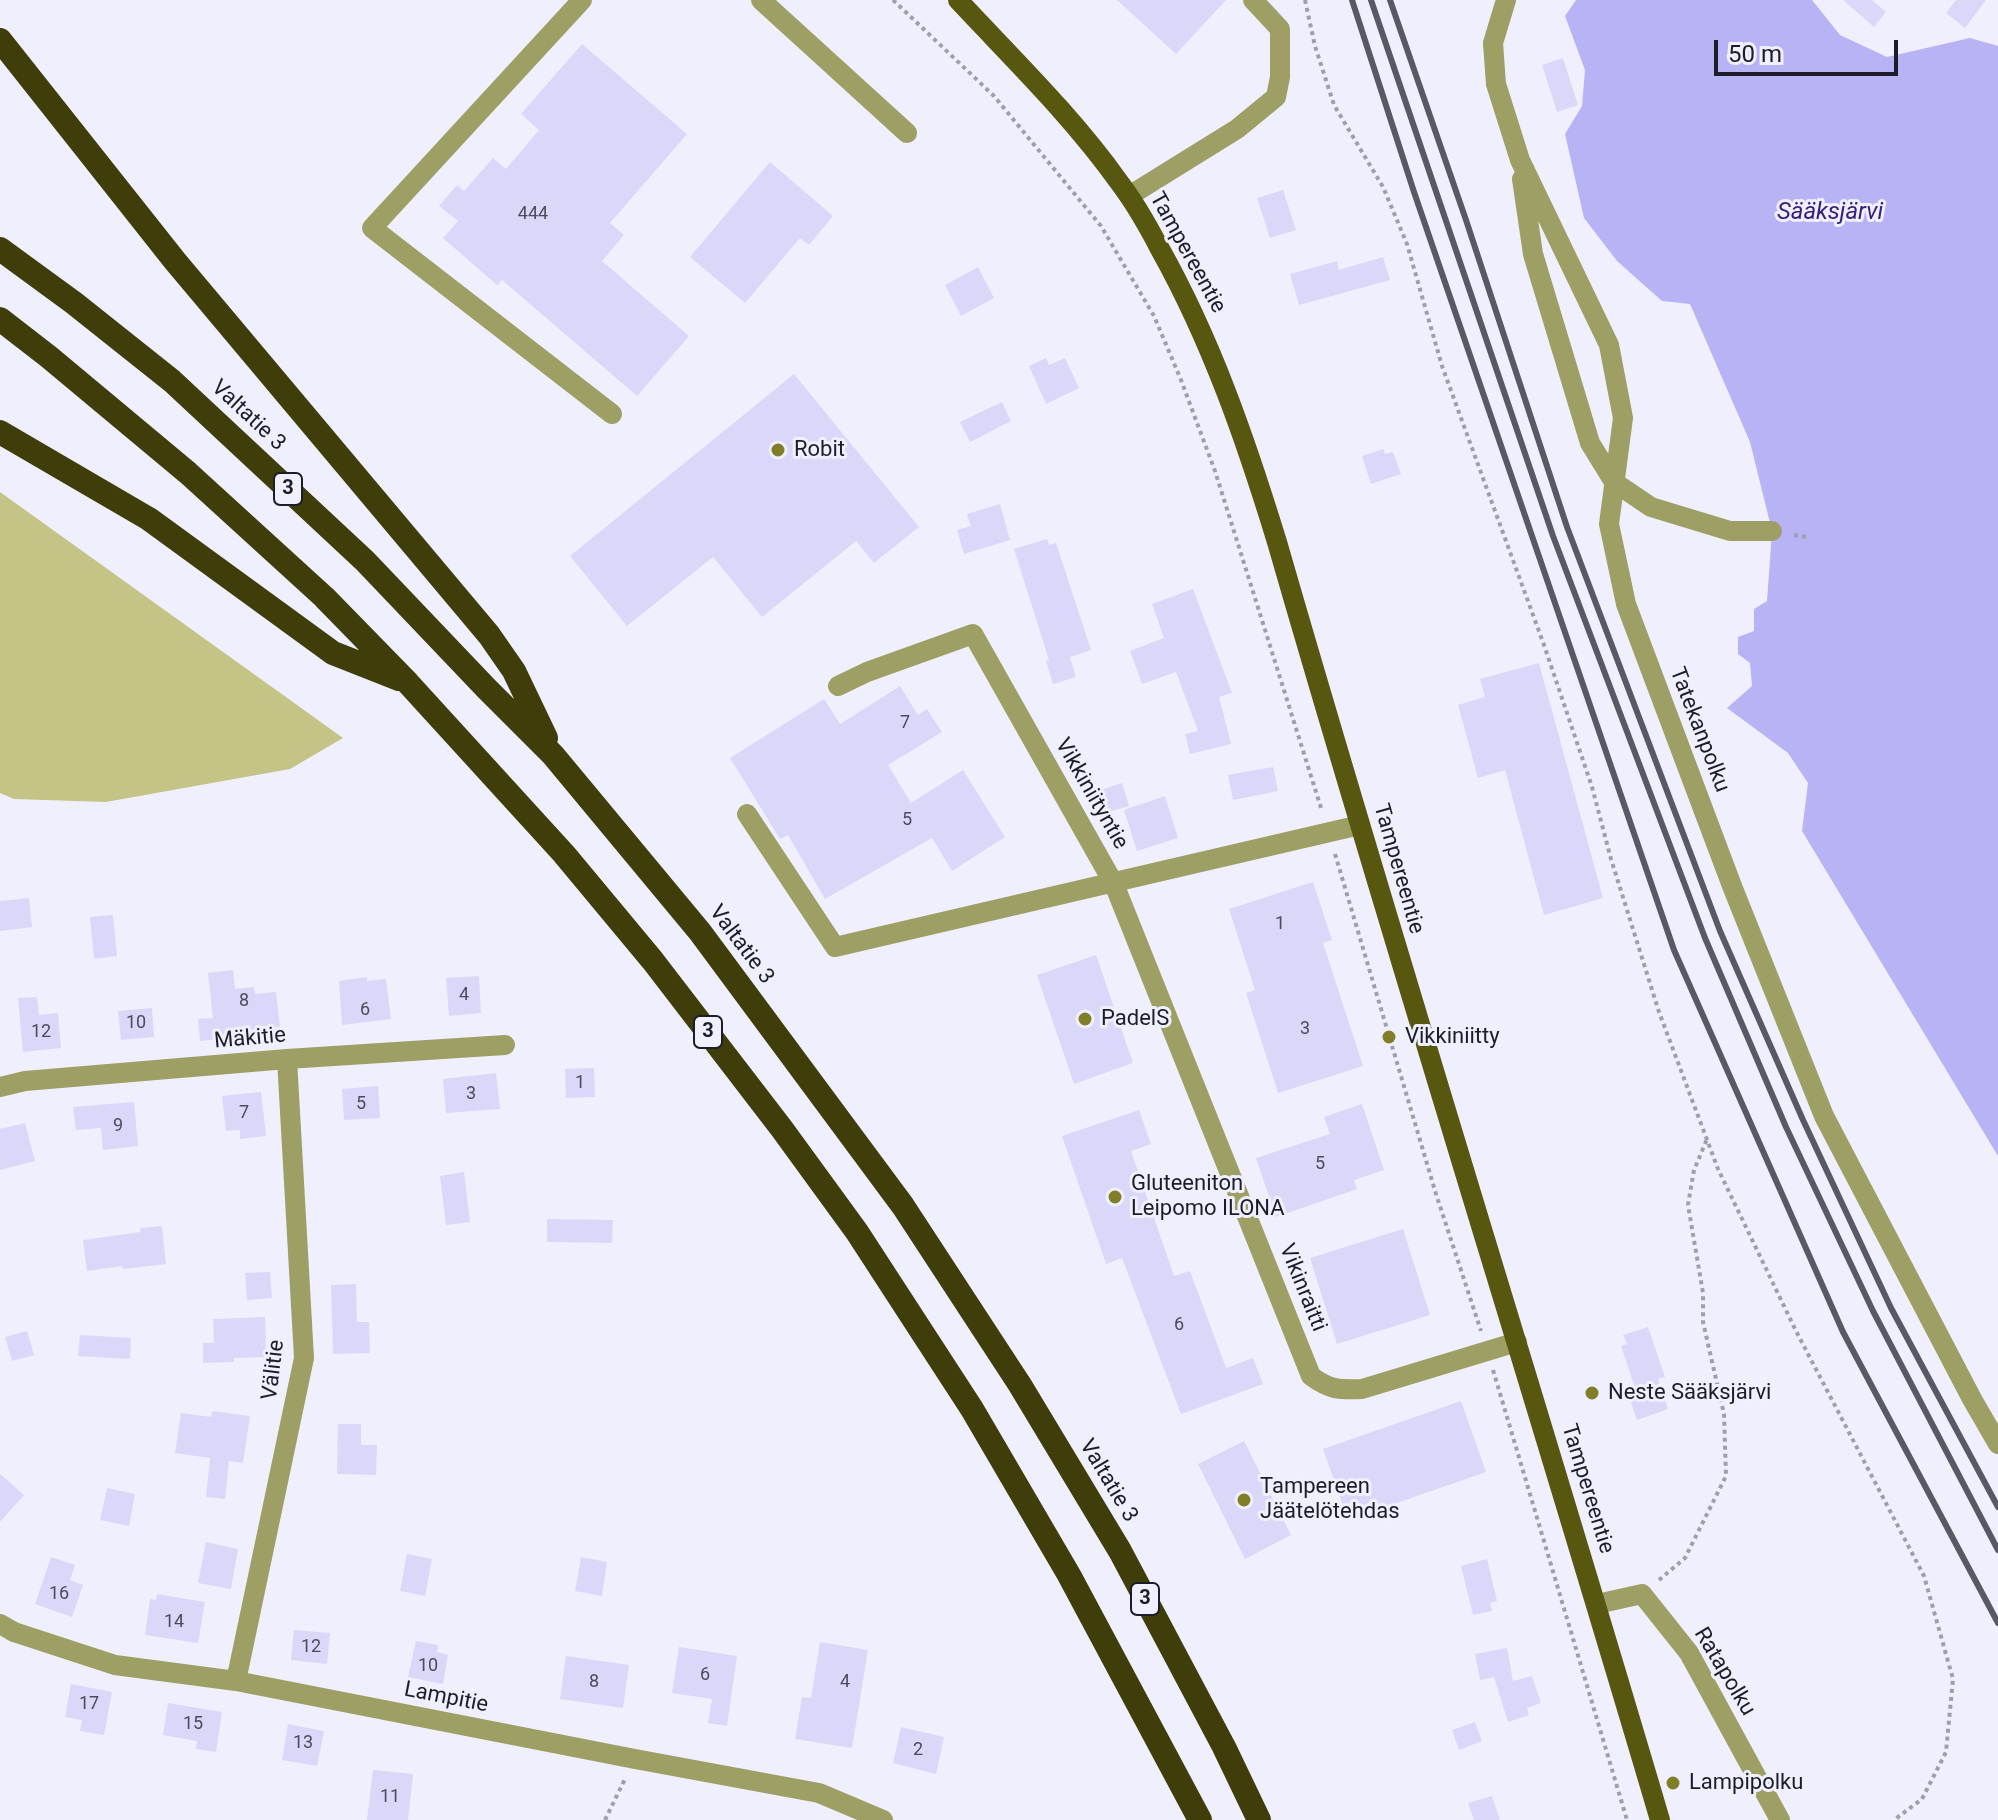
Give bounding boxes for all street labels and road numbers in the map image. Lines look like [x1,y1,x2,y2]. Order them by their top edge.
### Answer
street label: Tampereentie [1143,188,1231,318]
street label: Valtatie 3 [205,375,291,457]
road number: 3 [274,473,302,505]
street label: Tatekanpolku [1663,664,1735,796]
street label: Vikkiniityntie [1049,734,1133,854]
street label: Tampereentie [1367,801,1429,937]
street label: Valtatie 3 [703,900,779,990]
road number: 3 [694,1016,722,1048]
street label: Mäkitie [213,1023,287,1055]
street label: Vikinraitti [1273,1240,1331,1336]
street label: Välitie [257,1338,291,1402]
street label: Tampereentie [1555,1421,1619,1557]
street label: Valtatie 3 [1073,1435,1143,1527]
road number: 3 [1131,1583,1159,1615]
street label: Ratapolku [1687,1623,1761,1721]
street label: Lampitie [402,1677,490,1719]

